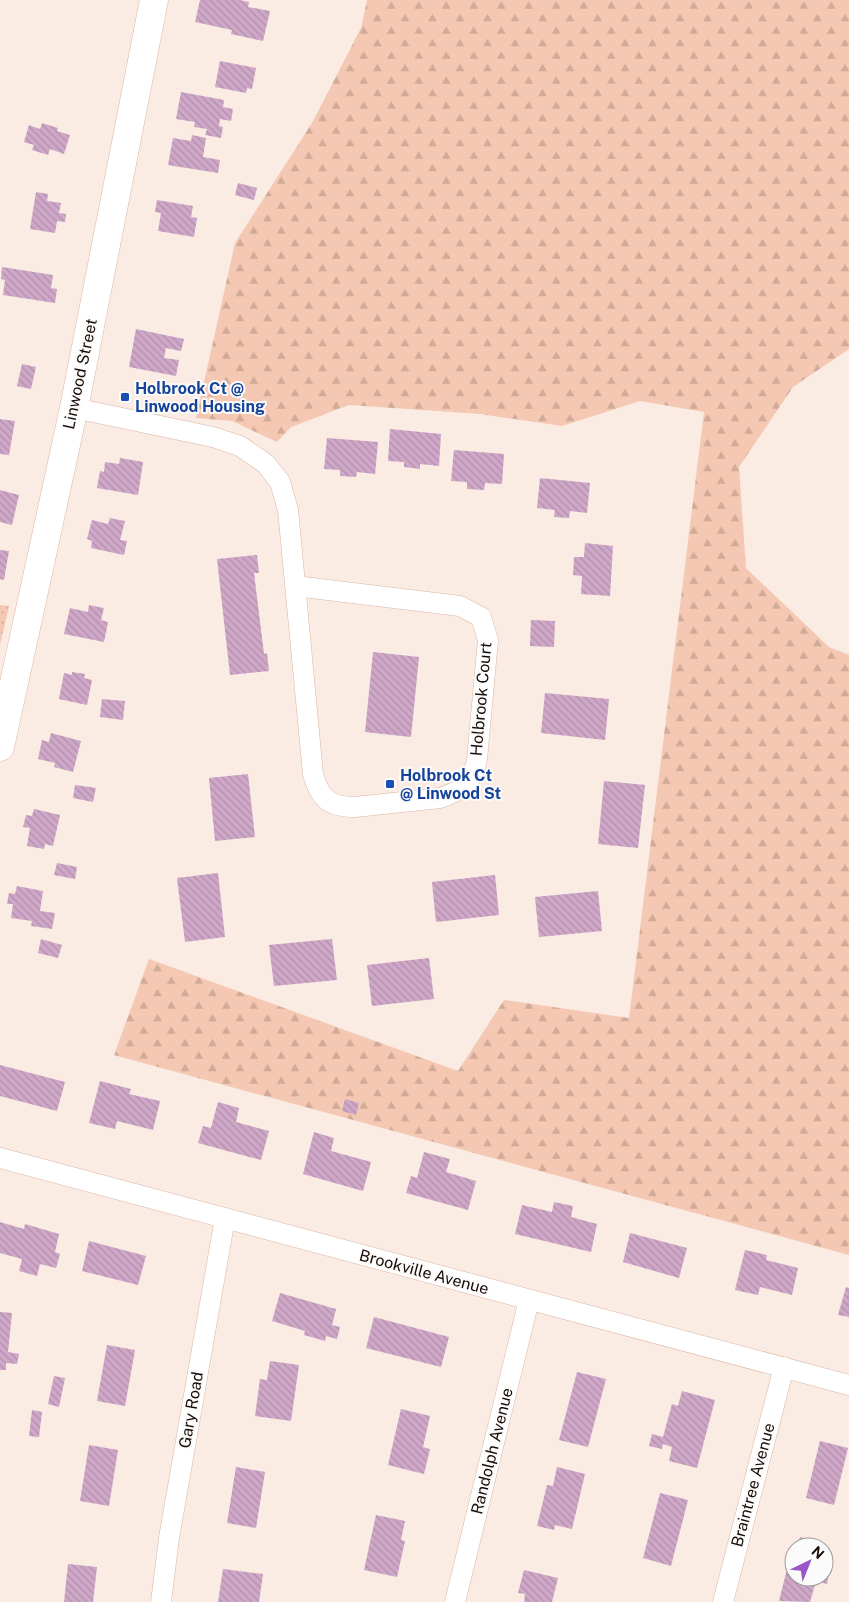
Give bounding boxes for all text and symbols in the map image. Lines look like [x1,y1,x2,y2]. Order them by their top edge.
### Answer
street label: Linwood Street [59,317,101,431]
place label: Holbrook Ct @ Linwood Housing [135,379,265,416]
marker: Holbrook Ct @ Linwood Housing [119,391,131,403]
street label: Holbrook Court [467,641,495,757]
place label: Holbrook Ct @ Linwood St [400,766,502,803]
marker: Holbrook Ct @ Linwood St [384,778,396,790]
street label: Brookville Avenue [357,1246,491,1298]
street label: Gary Road [175,1370,207,1450]
street label: Randolph Avenue [467,1386,517,1516]
street label: Braintree Avenue [727,1421,779,1549]
north arrow [784,1537,834,1587]
text: N [808,1543,827,1562]

